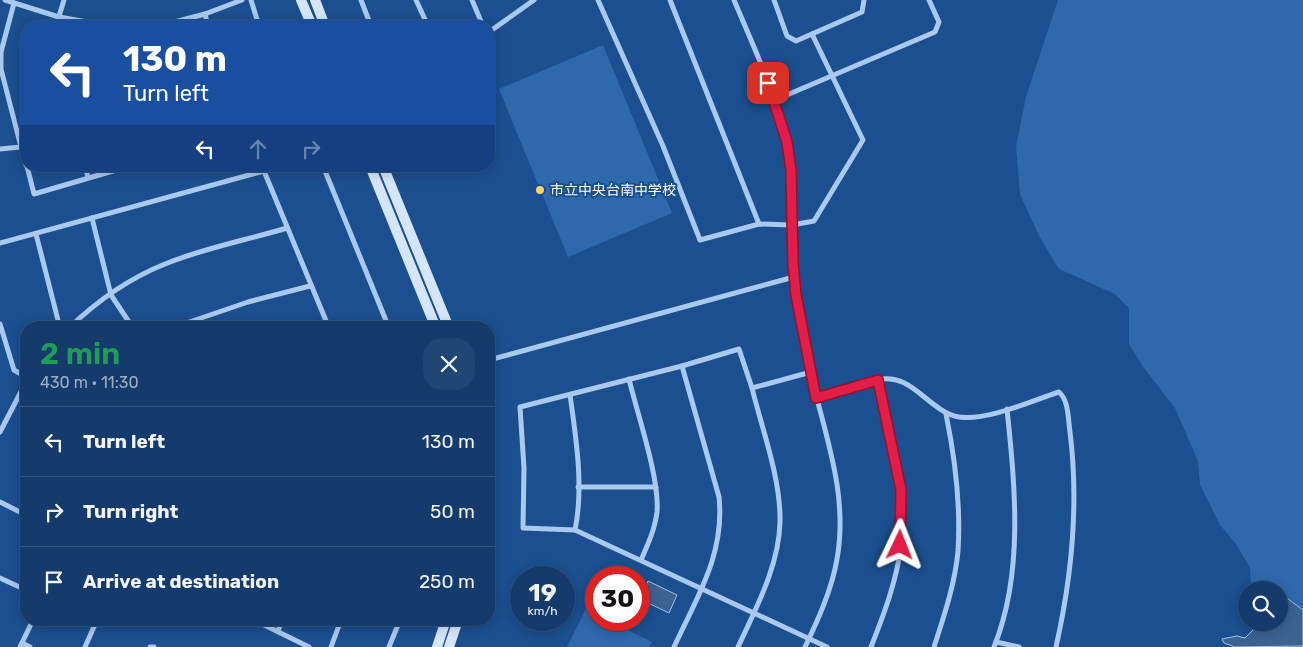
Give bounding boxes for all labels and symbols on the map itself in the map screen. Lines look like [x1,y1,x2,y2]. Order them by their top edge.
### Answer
pin [747,62,789,104]
place label: 市立中央台南中学校 [550,182,676,199]
marker: 市立中央台南中学校 [534,184,546,196]
position arrow [873,518,925,570]
speed limit sign: 30 [585,566,650,631]

